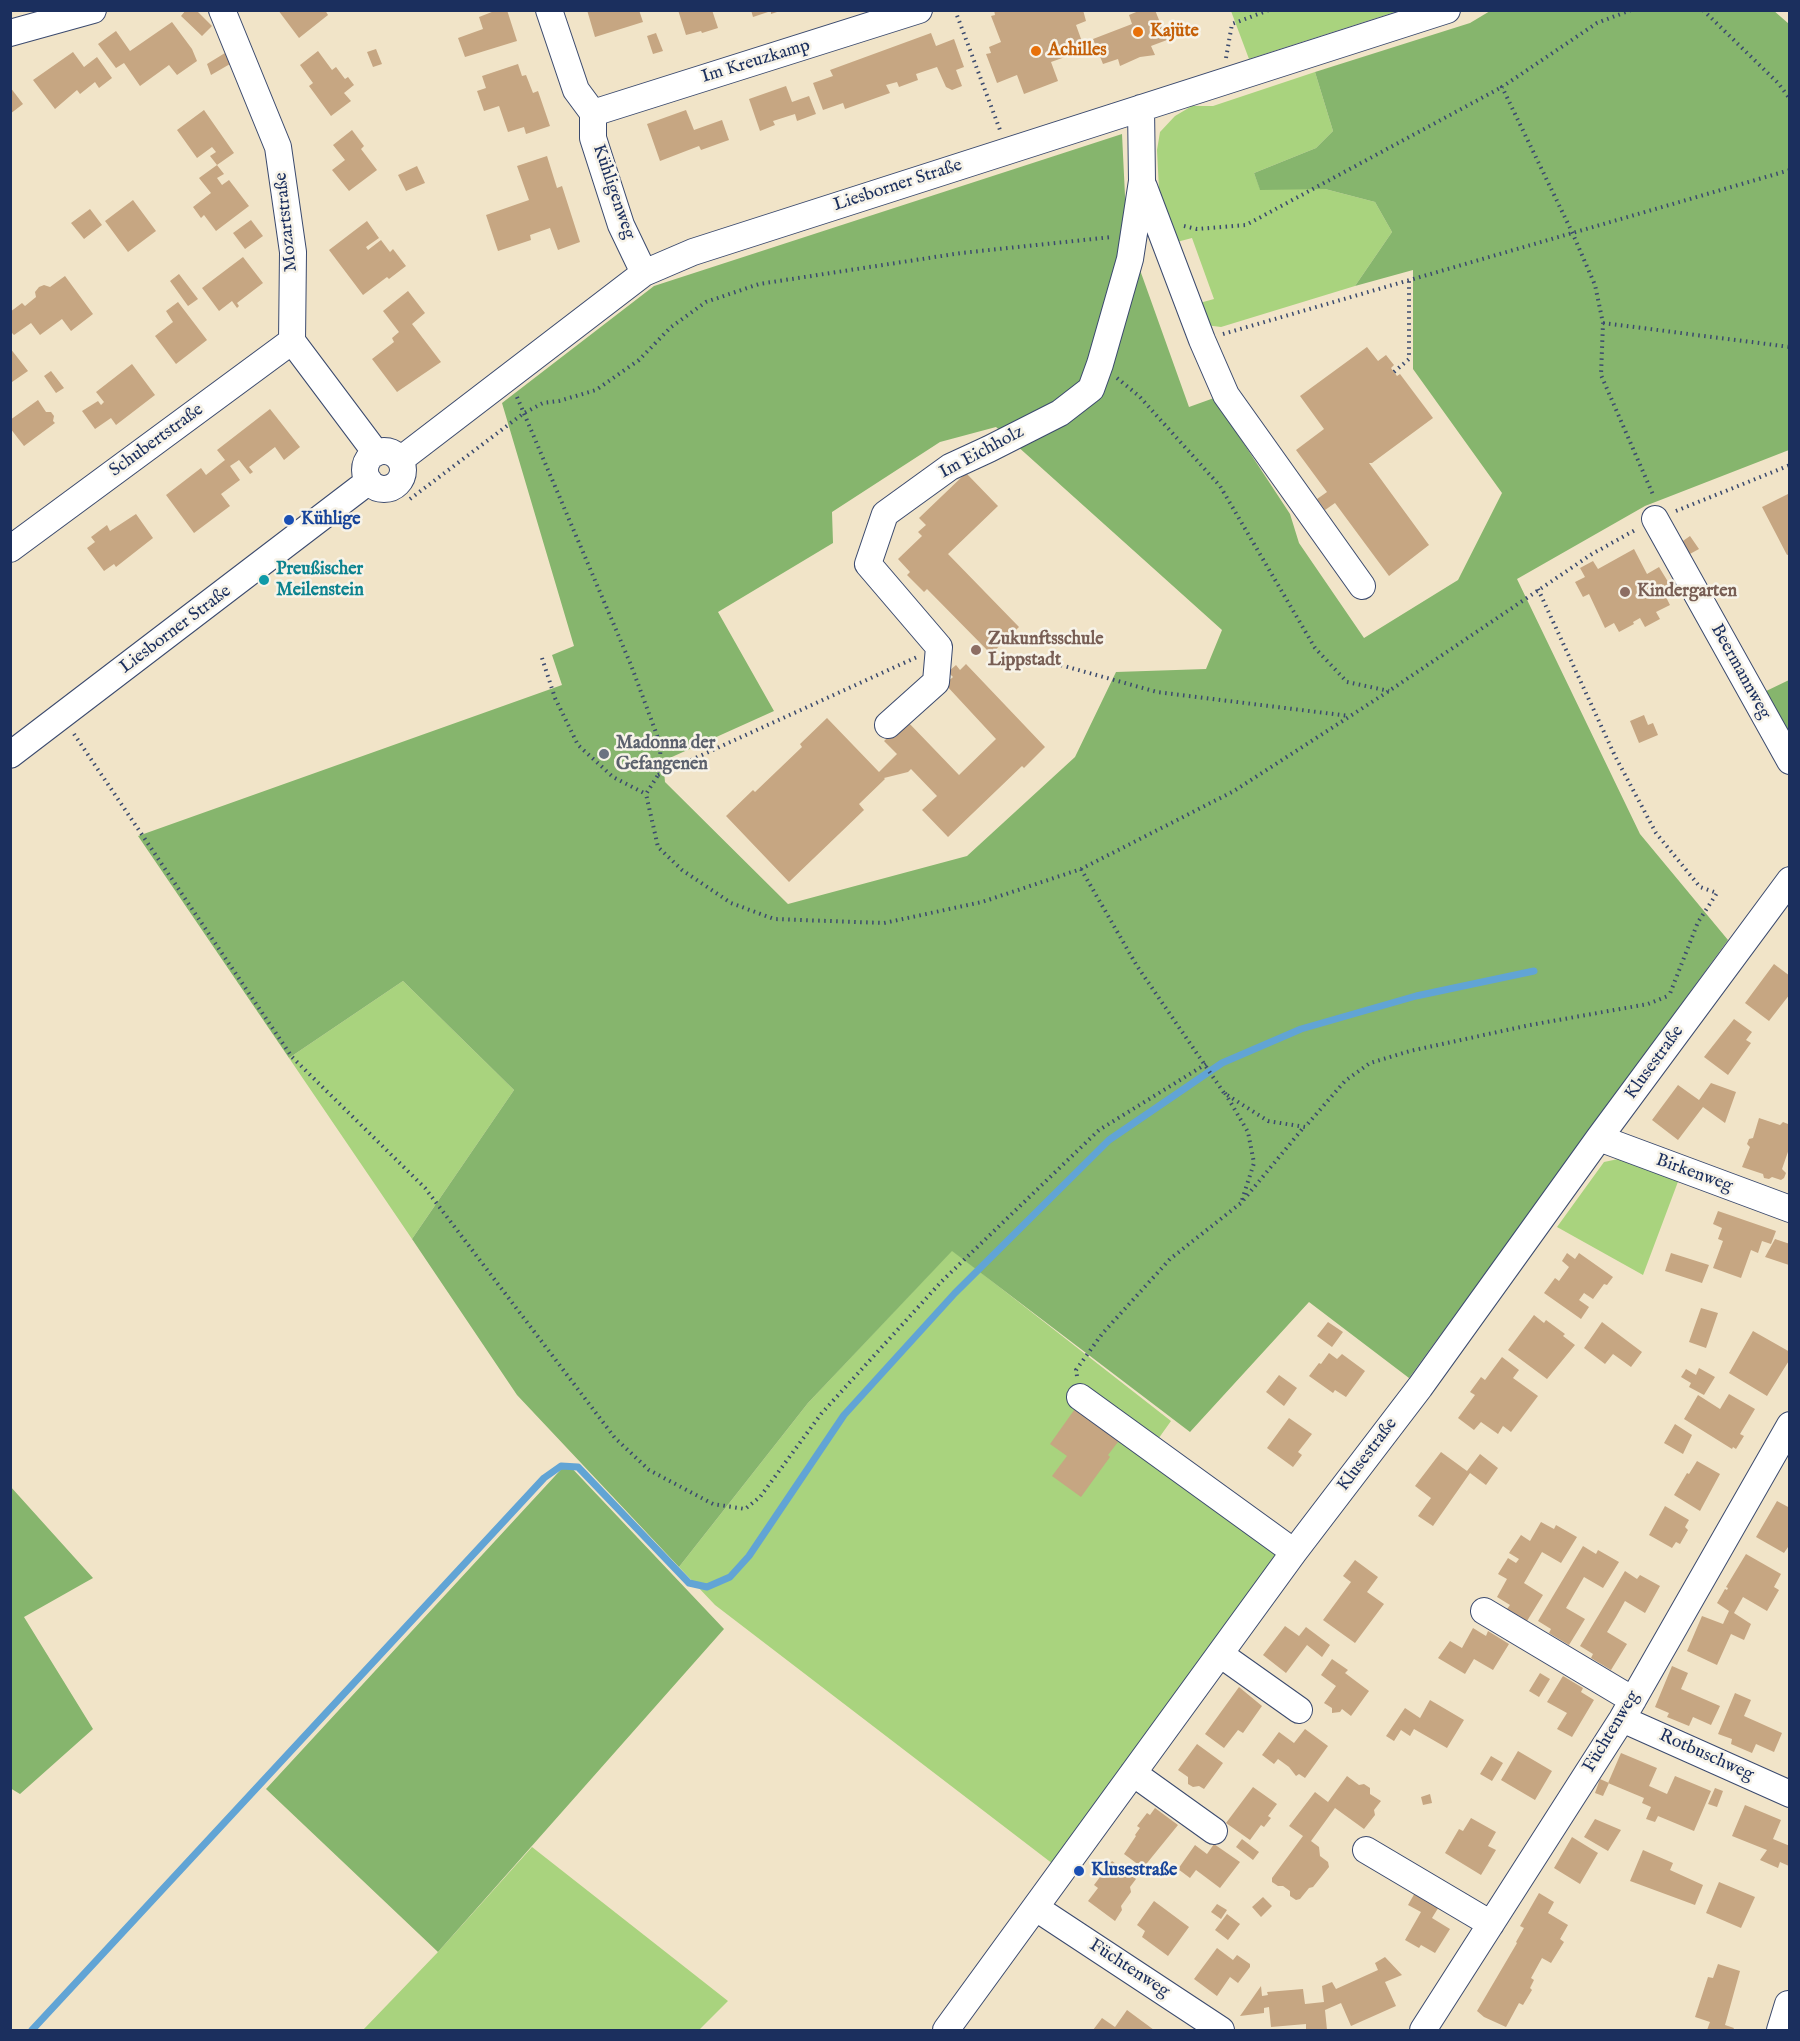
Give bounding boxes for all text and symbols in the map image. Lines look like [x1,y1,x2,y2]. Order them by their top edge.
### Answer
place label: Kajüte [1150,21,1199,43]
marker: Kajüte [1131,25,1145,39]
street label: Im Kreuzkamp [699,35,813,89]
place label: Achilles [1048,40,1107,62]
marker: Achilles [1029,44,1043,58]
street label: Kühligenweg [587,142,639,242]
street label: Liesborner Straße [831,155,965,217]
street label: Mozartstraße [271,171,303,273]
street label: Schubertstraße [106,400,208,482]
street label: Im Eichholz [936,422,1028,484]
place label: Kühlige [301,509,361,531]
marker: Kühlige [282,513,296,527]
place label: Preußischer Meilenstein [276,559,364,602]
marker: Preußischer Meilenstein [257,573,271,587]
street label: Liesborner Straße [116,581,236,679]
place label: Kindergarten [1637,581,1737,603]
marker: Kindergarten [1618,585,1632,599]
street label: Beermannweg [1705,621,1775,723]
place label: Zukunftsschule Lippstadt [988,629,1104,672]
marker: Zukunftsschule Lippstadt [969,643,983,657]
place label: Madonna der Gefangenen [616,733,715,776]
marker: Madonna der Gefangenen [597,747,611,761]
street label: Klusestraße [1621,1022,1689,1104]
street label: Birkenweg [1653,1150,1735,1198]
street label: Klusestraße [1333,1414,1403,1496]
street label: Füchtenweg [1579,1687,1645,1777]
street label: Rotbuschweg [1655,1725,1757,1787]
place label: Klusestraße [1091,1860,1177,1882]
marker: Klusestraße [1072,1864,1086,1878]
street label: Füchtenweg [1085,1935,1173,2003]

